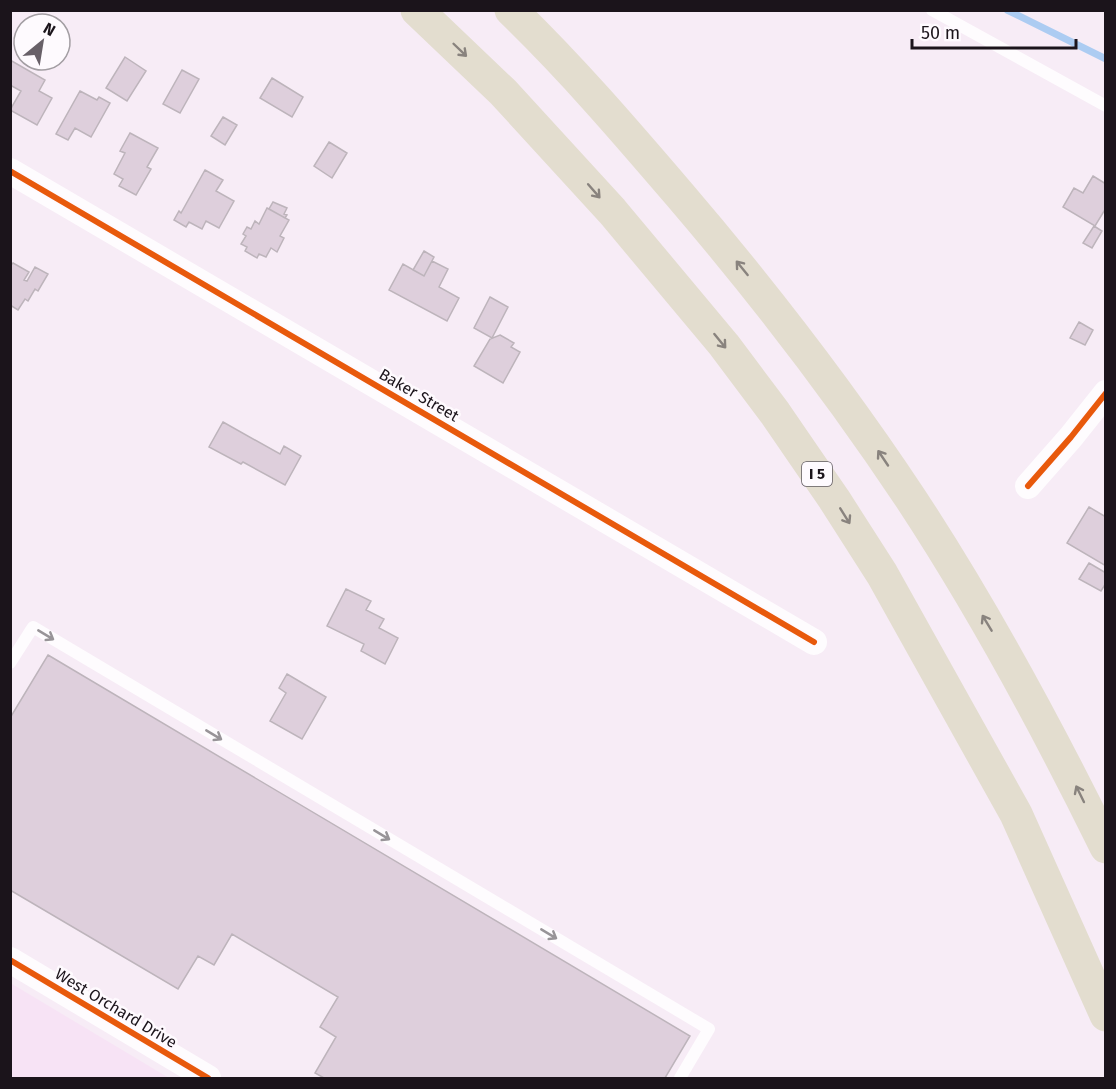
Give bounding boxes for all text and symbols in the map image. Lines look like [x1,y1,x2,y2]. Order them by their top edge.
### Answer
north arrow [12,12,72,72]
scale bar [912,12,1076,50]
text: N [40,19,59,40]
text: 50 m [921,22,960,44]
one-way arrow [452,43,467,58]
one-way arrow [587,184,601,199]
one-way arrow [735,260,748,276]
one-way arrow [713,333,726,349]
street label: Baker Street [376,365,462,426]
one-way arrow [877,450,889,467]
road number: I 5 [802,462,832,486]
one-way arrow [839,508,852,525]
one-way arrow [981,615,993,632]
one-way arrow [37,630,54,642]
one-way arrow [205,729,222,741]
one-way arrow [1073,786,1085,804]
one-way arrow [373,829,390,841]
one-way arrow [540,929,557,941]
street label: West Orchard Drive [52,964,180,1052]

